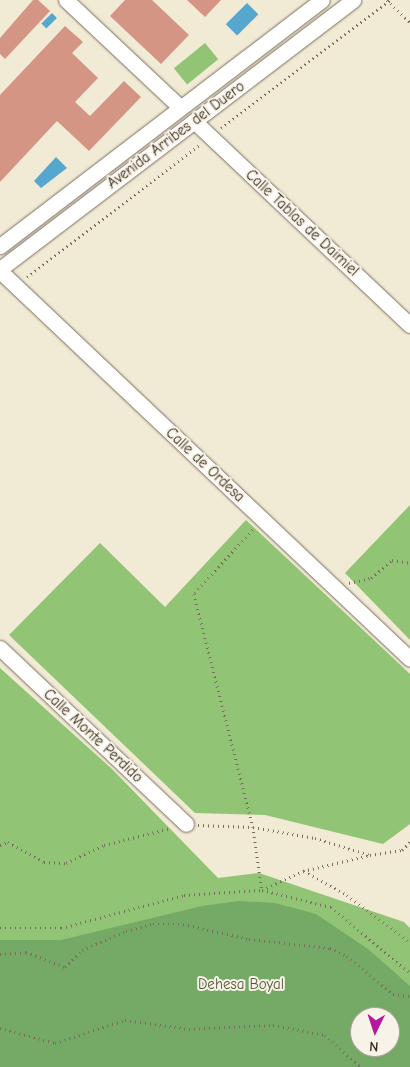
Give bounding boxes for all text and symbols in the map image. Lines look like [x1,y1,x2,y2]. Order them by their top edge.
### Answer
street label: Avenida Arribes del Duero [104,77,248,193]
street label: Calle Tablas de Daimiel [242,166,362,280]
street label: Calle de Ordesa [162,424,248,506]
street label: Calle Monte Perdido [40,685,146,787]
park label: Dehesa Boyal [198,976,284,994]
north arrow [350,1007,400,1057]
text: N [369,1038,379,1055]

